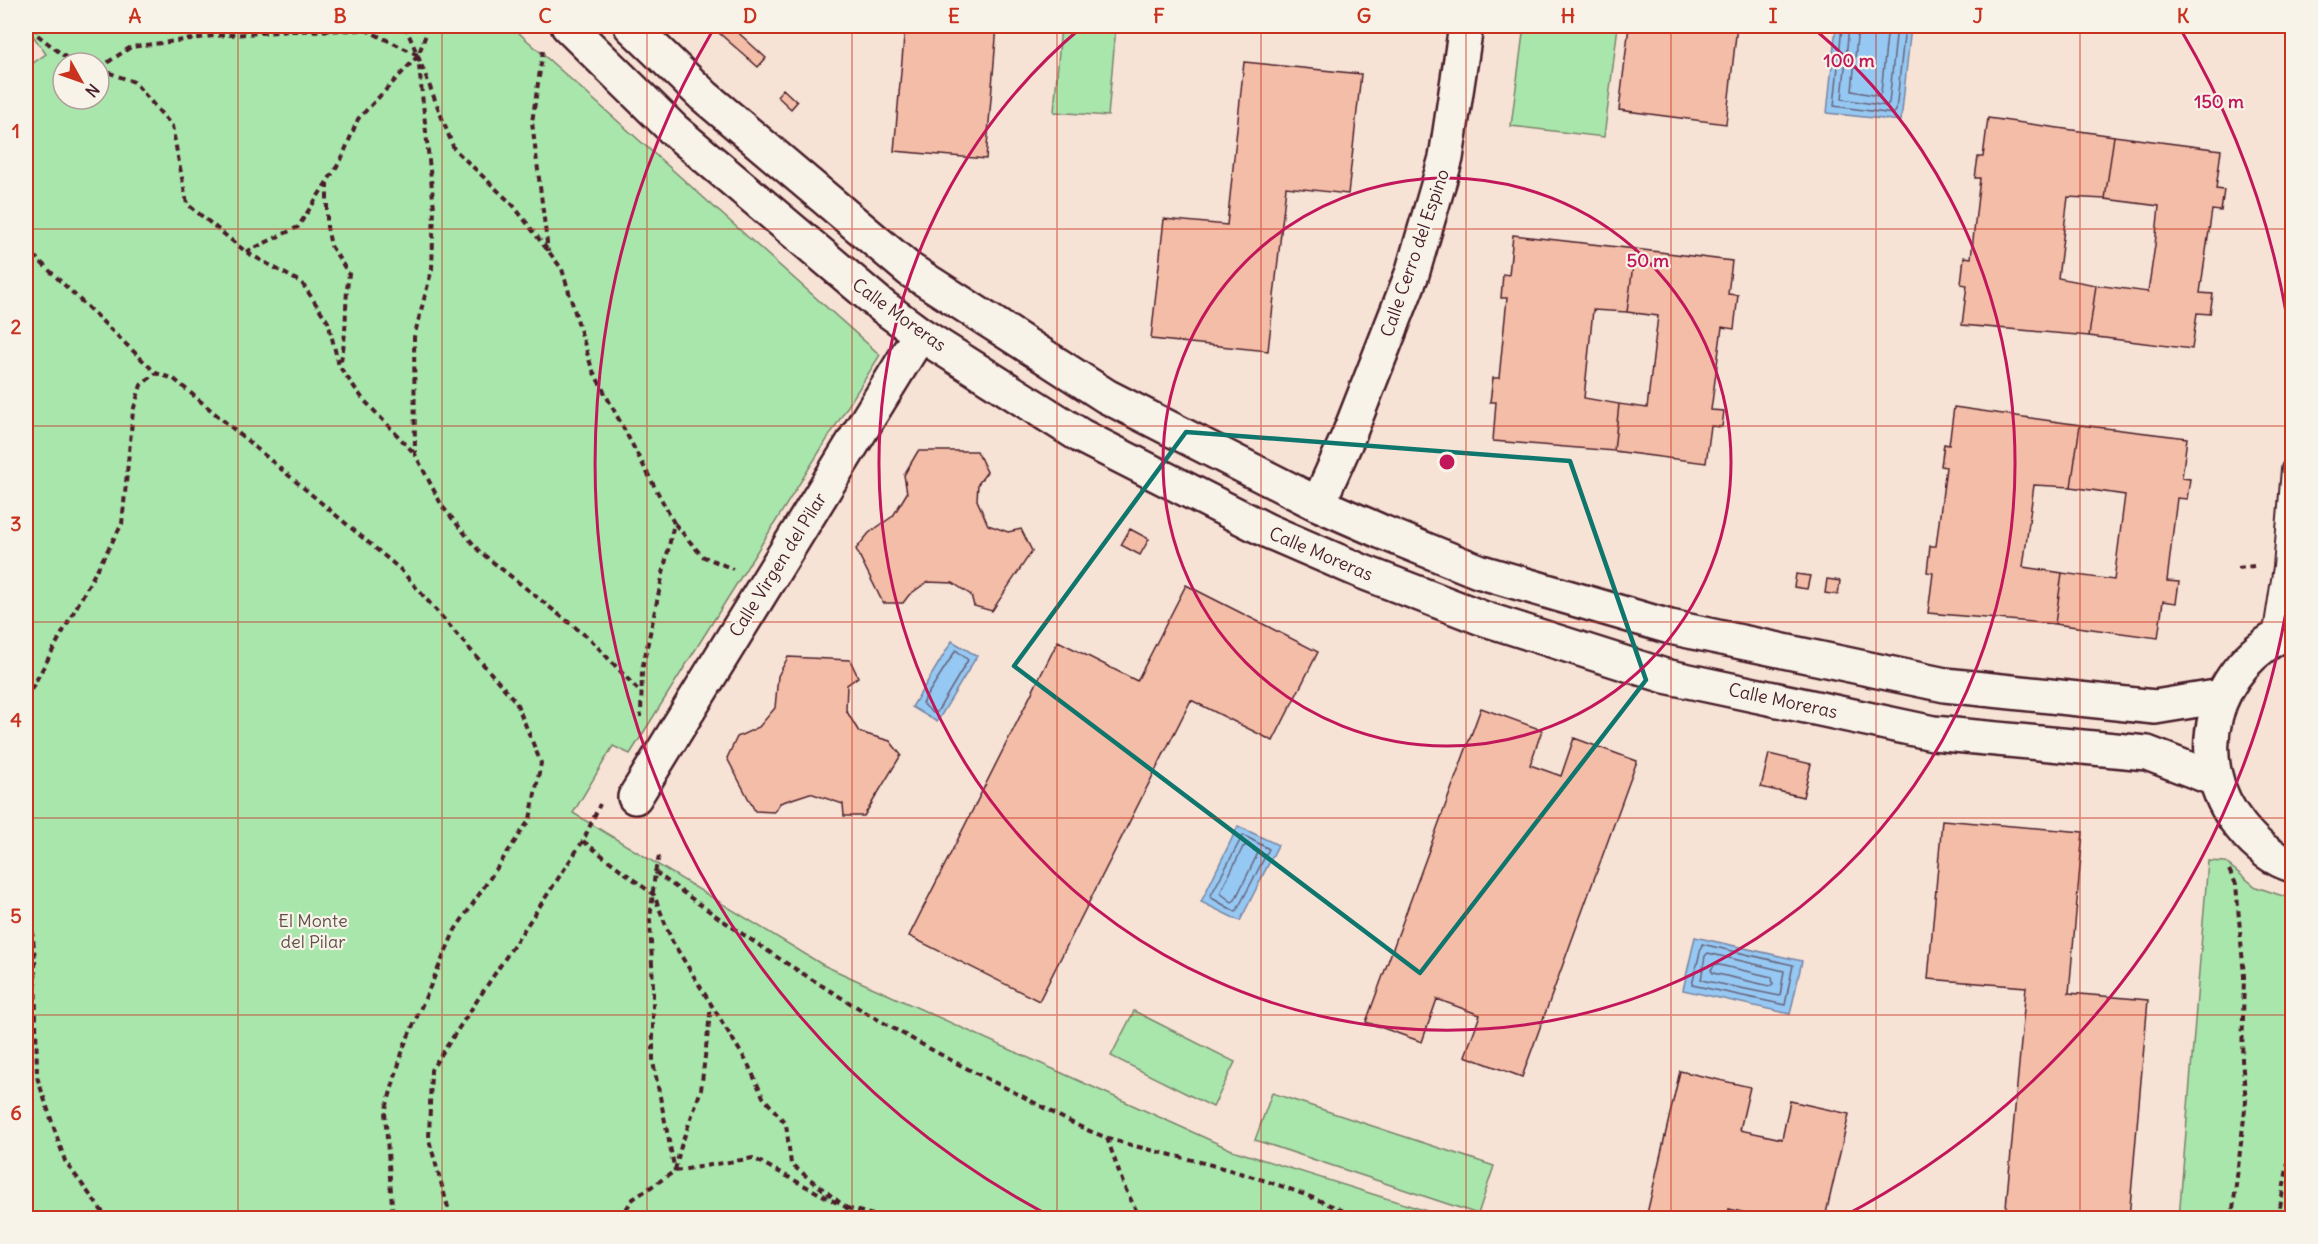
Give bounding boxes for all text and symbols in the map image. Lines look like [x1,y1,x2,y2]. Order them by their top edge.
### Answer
text: A [129,3,142,28]
text: B [333,3,347,28]
text: C [538,3,552,28]
text: D [743,3,757,28]
text: E [948,3,960,28]
text: F [1153,3,1165,28]
text: G [1357,3,1371,28]
text: H [1561,3,1575,28]
text: I [1769,3,1778,28]
text: J [1973,3,1984,28]
text: K [2177,3,2190,28]
text: 100 m [1824,49,1875,72]
north arrow [51,51,111,111]
text: N [81,80,104,101]
text: 150 m [2194,90,2244,113]
text: 1 [12,118,20,143]
street label: Calle Cerro del Espino [1375,166,1454,340]
text: 50 m [1627,249,1669,272]
street label: Calle Moreras [848,273,951,356]
text: 2 [11,314,22,339]
centre of rings [1437,452,1457,472]
street label: Calle Virgen del Pilar [724,488,832,641]
text: 3 [10,511,22,536]
street label: Calle Moreras [1266,521,1377,586]
street label: Calle Moreras [1727,678,1840,723]
text: 4 [10,707,22,732]
text: 5 [10,903,22,928]
park label: El Monte del Pilar [278,909,348,953]
text: 6 [10,1100,22,1125]

